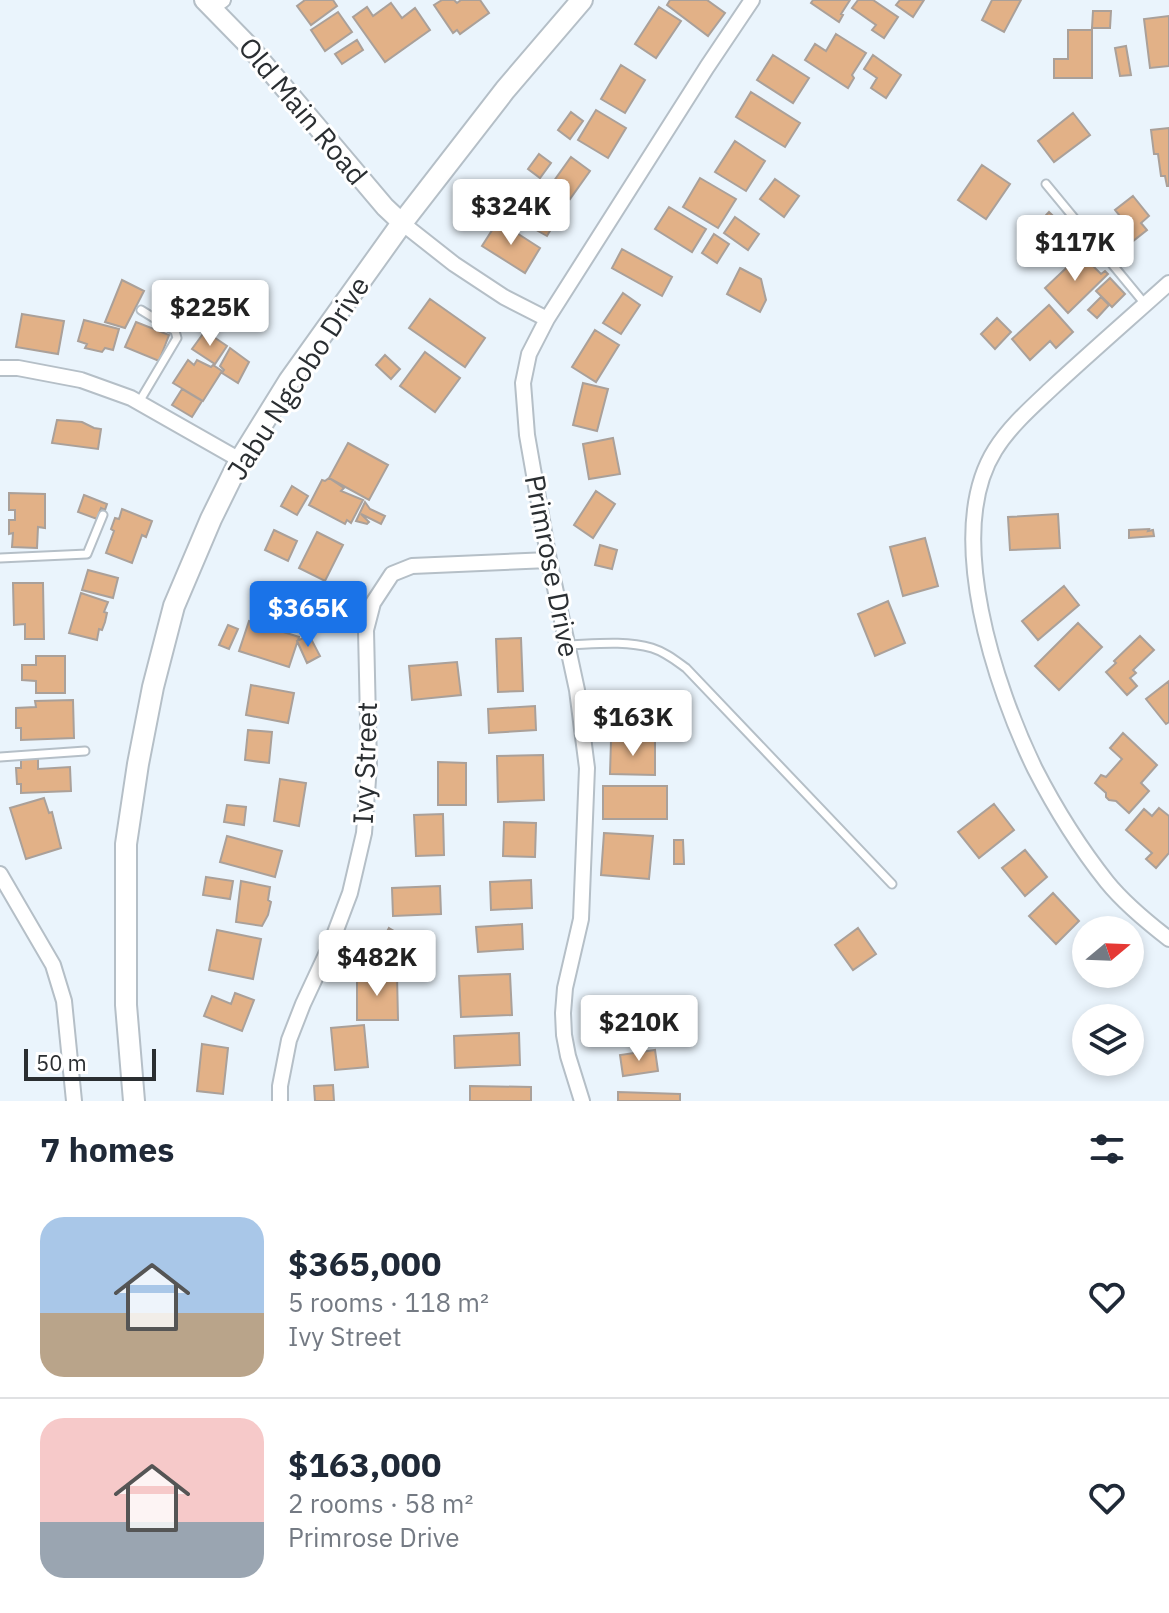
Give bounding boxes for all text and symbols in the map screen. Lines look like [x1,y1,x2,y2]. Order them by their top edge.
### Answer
street label: Old Main Road [231,29,376,192]
pin: $324K [455,179,567,247]
text: $324K [471,188,551,222]
pin: $117K [1019,215,1131,283]
text: $117K [1035,224,1115,258]
street label: Jabu Ngcobo Drive [218,269,377,487]
pin: $225K [154,280,266,348]
text: $225K [170,289,250,323]
street label: Primrose Drive [517,472,588,660]
pin: $365K [252,581,364,649]
text: $365K [268,590,348,624]
pin: $163K [577,690,689,758]
text: $163K [593,699,673,733]
street label: Ivy Street [344,701,385,825]
north arrow [1072,916,1144,988]
map controls [1072,916,1144,1076]
pin: $482K [321,930,433,998]
text: $482K [337,939,417,973]
pin: $210K [583,995,695,1063]
text: $210K [599,1004,679,1038]
button: layers [1072,1004,1144,1076]
scale bar [24,1045,156,1081]
text: 50 m [36,1048,87,1077]
text: 7 homes [40,1127,175,1171]
icon: filters [1085,1127,1129,1171]
text: $365,000 [288,1241,441,1285]
icon: home [104,1249,200,1345]
icon: heart [1085,1275,1129,1319]
text: 5 rooms · 118 m² [288,1285,489,1319]
text: Ivy Street [288,1319,402,1353]
text: $163,000 [288,1442,441,1486]
icon: home [104,1450,200,1546]
icon: heart [1085,1476,1129,1520]
text: 2 rooms · 58 m² [288,1486,473,1520]
text: Primrose Drive [288,1520,460,1554]

